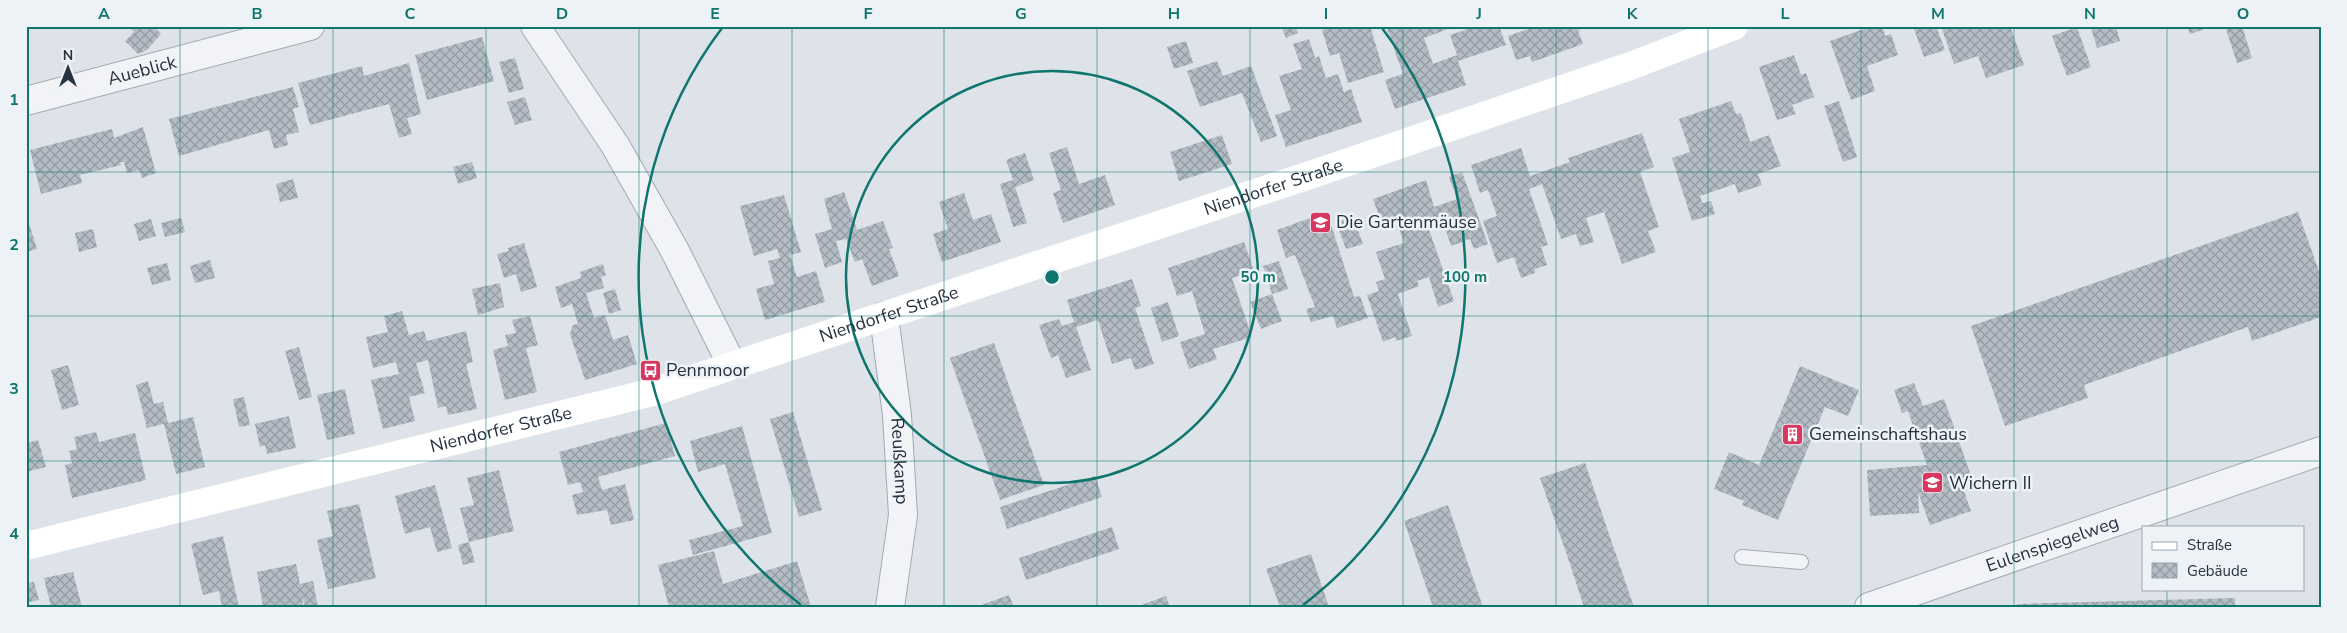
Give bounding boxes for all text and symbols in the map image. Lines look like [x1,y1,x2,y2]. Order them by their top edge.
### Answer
text: A [98,3,110,25]
text: B [251,3,263,25]
text: C [405,3,416,25]
text: D [556,3,568,25]
text: E [710,3,720,25]
text: F [864,3,873,25]
text: G [1015,3,1027,25]
text: H [1168,3,1180,25]
text: I [1324,3,1328,25]
text: J [1475,3,1482,25]
text: K [1627,3,1639,25]
text: L [1781,3,1790,25]
text: M [1931,3,1945,25]
text: N [2084,3,2096,25]
text: O [2237,3,2249,25]
north arrow [42,42,92,92]
text: N [63,46,73,65]
street label: Aueblick [105,50,180,91]
text: 1 [9,89,19,111]
street label: Niendorfer Straße [1201,153,1346,221]
school or university icon: Die Gartenmäuse [1308,210,1332,234]
place label: Die Gartenmäuse [1336,210,1477,234]
text: 2 [9,234,19,256]
text: 50 m [1240,267,1276,287]
text: 100 m [1443,267,1487,287]
centre of rings [1043,268,1061,286]
street label: Niendorfer Straße [816,280,961,348]
bus stop icon: Pennmoor [638,358,662,382]
place label: Pennmoor [666,358,749,382]
text: 3 [9,378,19,400]
street label: Niendorfer Straße [428,400,574,458]
street label: Reußkamp [885,417,914,505]
building icon: Gemeinschaftshaus [1781,422,1805,446]
place label: Gemeinschaftshaus [1809,422,1967,446]
school or university icon: Wichern II [1921,471,1945,495]
place label: Wichern II [1949,471,2032,495]
street label: Eulenspiegelweg [1983,510,2122,578]
text: 4 [9,523,19,545]
legend [2142,526,2304,590]
text: Straße [2187,535,2232,555]
text: Gebäude [2187,561,2248,581]

